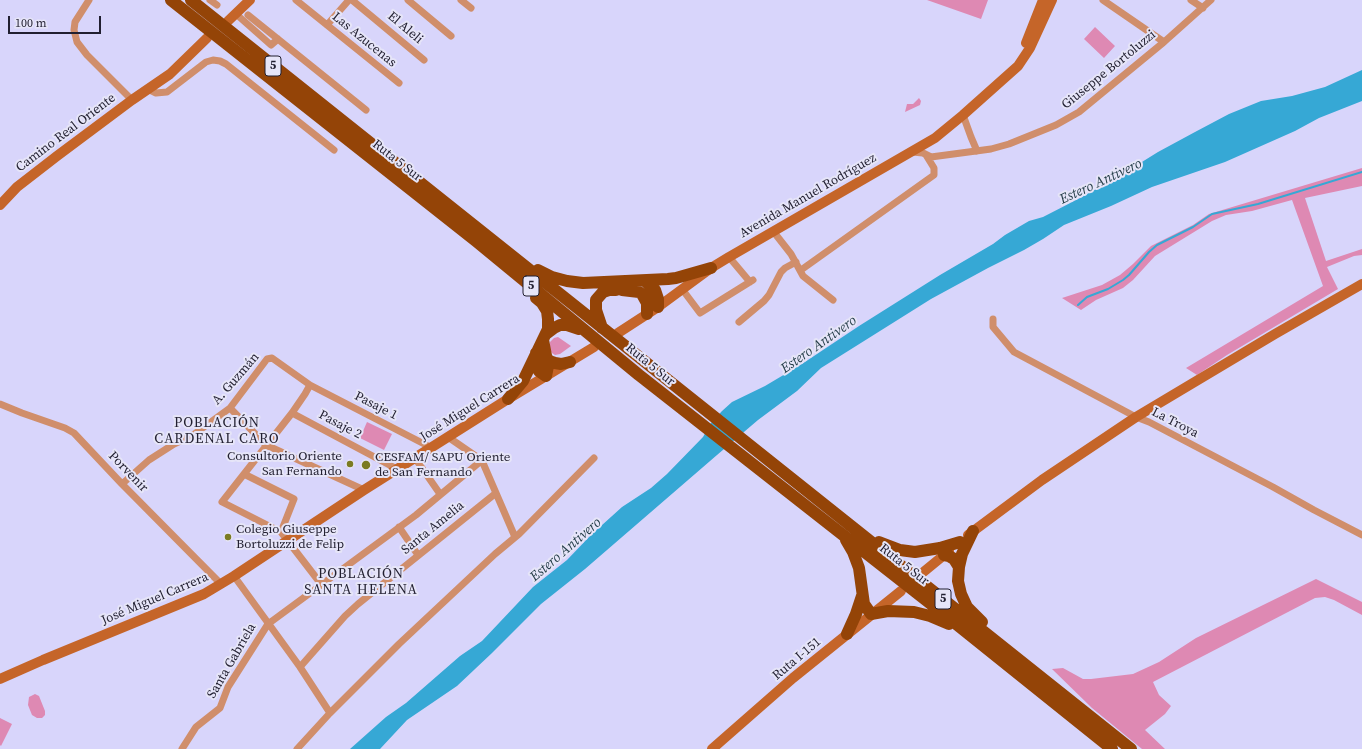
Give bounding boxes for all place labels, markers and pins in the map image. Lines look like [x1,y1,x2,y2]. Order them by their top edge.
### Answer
place label: Consultorio Oriente San Fernando [227,449,342,480]
place label: CESFAM/ SAPU Oriente de San Fernando [375,450,510,481]
marker: Consultorio Oriente San Fernando [345,459,355,469]
marker: CESFAM/ SAPU Oriente de San Fernando [360,459,372,471]
place label: Colegio Giuseppe Bortoluzzi de Felip [236,522,344,553]
marker: Colegio Giuseppe Bortoluzzi de Felip [223,532,233,542]

